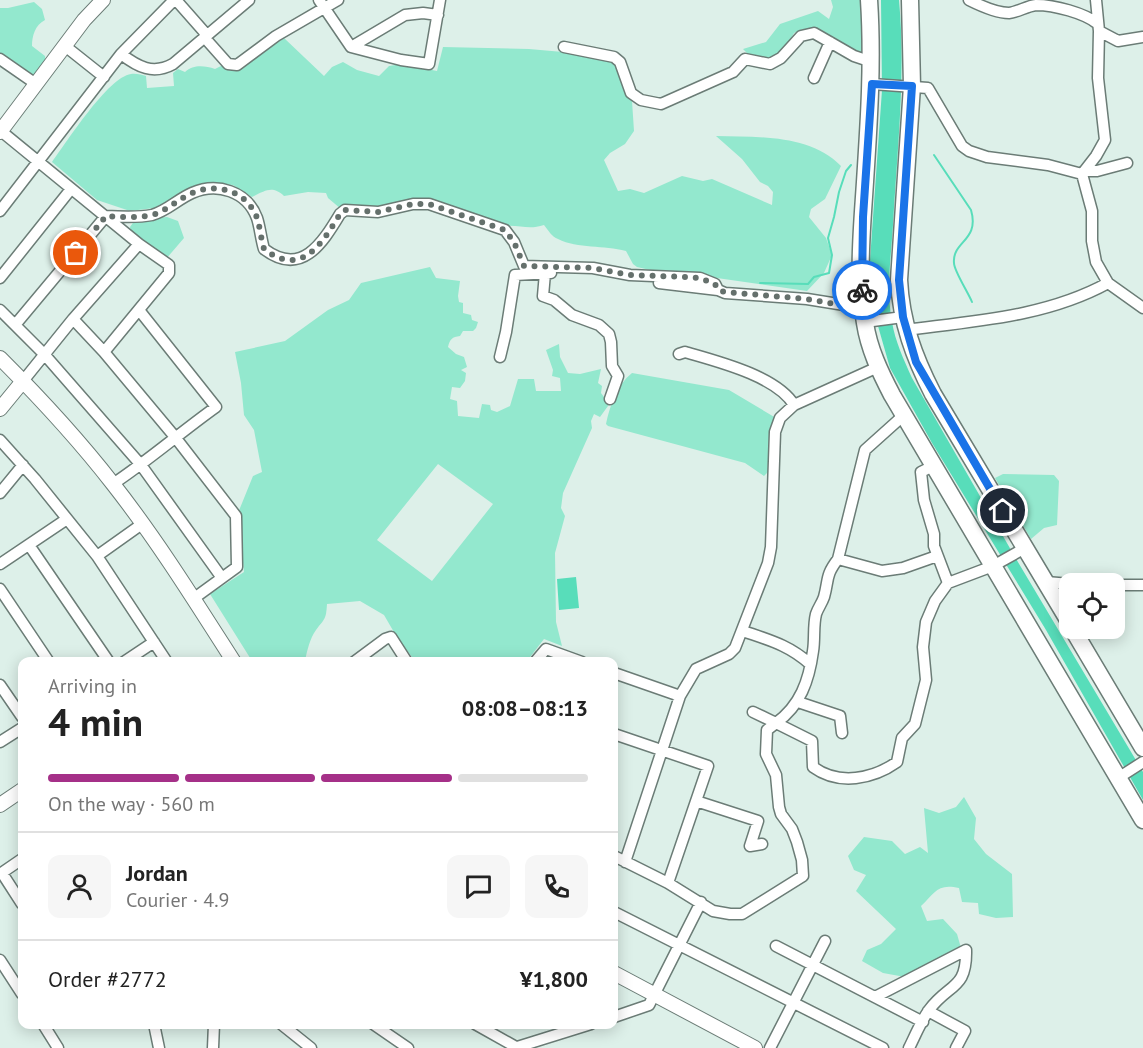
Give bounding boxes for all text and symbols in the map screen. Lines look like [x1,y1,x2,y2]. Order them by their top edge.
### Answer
pin [50,227,101,278]
icon: bag [59,236,92,269]
courier [832,260,892,320]
icon: bike [846,274,879,307]
pin [977,485,1028,536]
icon: home [986,494,1019,527]
map controls [1059,573,1125,639]
button: locate [1059,573,1125,639]
text: Arriving in [48,673,137,699]
text: 08:08–08:13 [462,694,588,722]
text: 4 min [48,696,143,747]
text: On the way · 560 m [48,791,215,817]
button: person [48,855,111,918]
button: chat [447,855,510,918]
button: phone [525,855,588,918]
text: Jordan [126,859,188,887]
text: Courier · 4.9 [126,887,229,913]
text: Order #2772 [48,965,167,993]
text: ¥1,800 [520,965,588,993]

